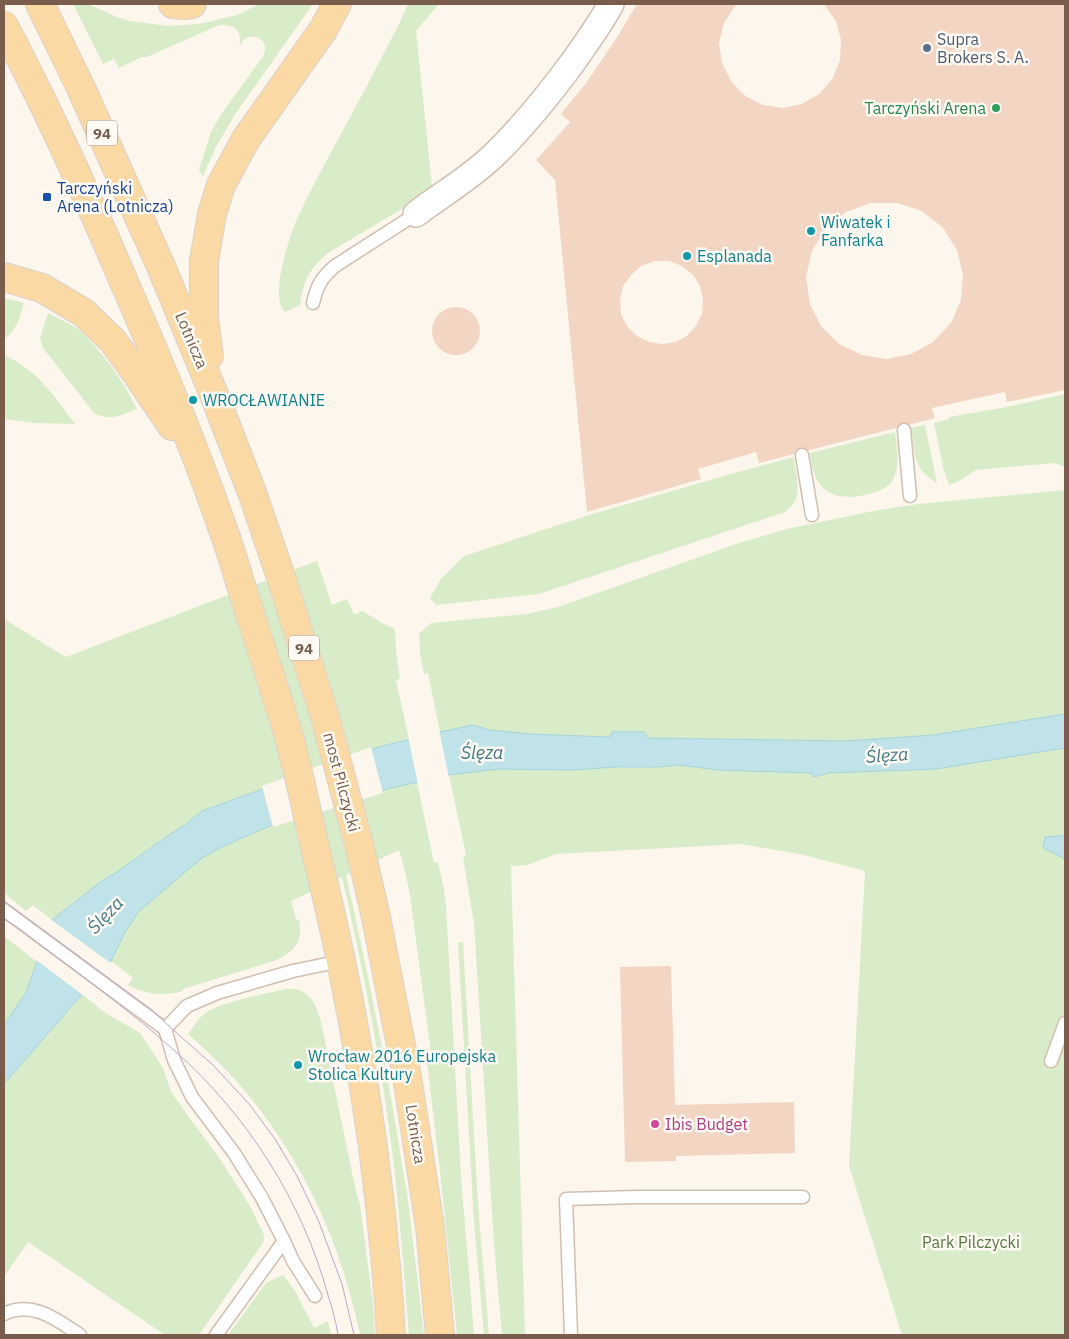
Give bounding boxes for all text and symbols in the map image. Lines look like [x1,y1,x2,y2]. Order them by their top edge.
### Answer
place label: Supra Brokers S. A. [937,29,1029,67]
marker: Supra Brokers S. A. [921,42,933,54]
place label: Tarczyński Arena [865,98,986,118]
marker: Tarczyński Arena [990,102,1002,114]
road number: 94 [87,120,117,146]
place label: Tarczyński Arena (Lotnicza) [57,178,174,216]
marker: Tarczyński Arena (Lotnicza) [41,191,53,203]
place label: Wiwatek i Fanfarka [821,212,891,250]
marker: Wiwatek i Fanfarka [805,225,817,237]
place label: Esplanada [697,246,772,266]
marker: Esplanada [681,250,693,262]
street label: Lotnicza [171,309,213,372]
place label: WROCŁAWIANIE [203,390,325,410]
marker: WROCŁAWIANIE [187,394,199,406]
road number: 94 [289,636,319,660]
street label: most Pilczycki [319,730,365,834]
water label: Ślęza [461,741,503,764]
water label: Ślęza [865,742,909,768]
water label: Ślęza [82,892,128,938]
place label: Wrocław 2016 Europejska Stolica Kultury [308,1046,496,1084]
marker: Wrocław 2016 Europejska Stolica Kultury [292,1059,304,1071]
street label: Lotnicza [401,1103,431,1165]
place label: Ibis Budget [665,1114,748,1134]
marker: Ibis Budget [649,1118,661,1130]
park label: Park Pilczycki [922,1232,1020,1252]

